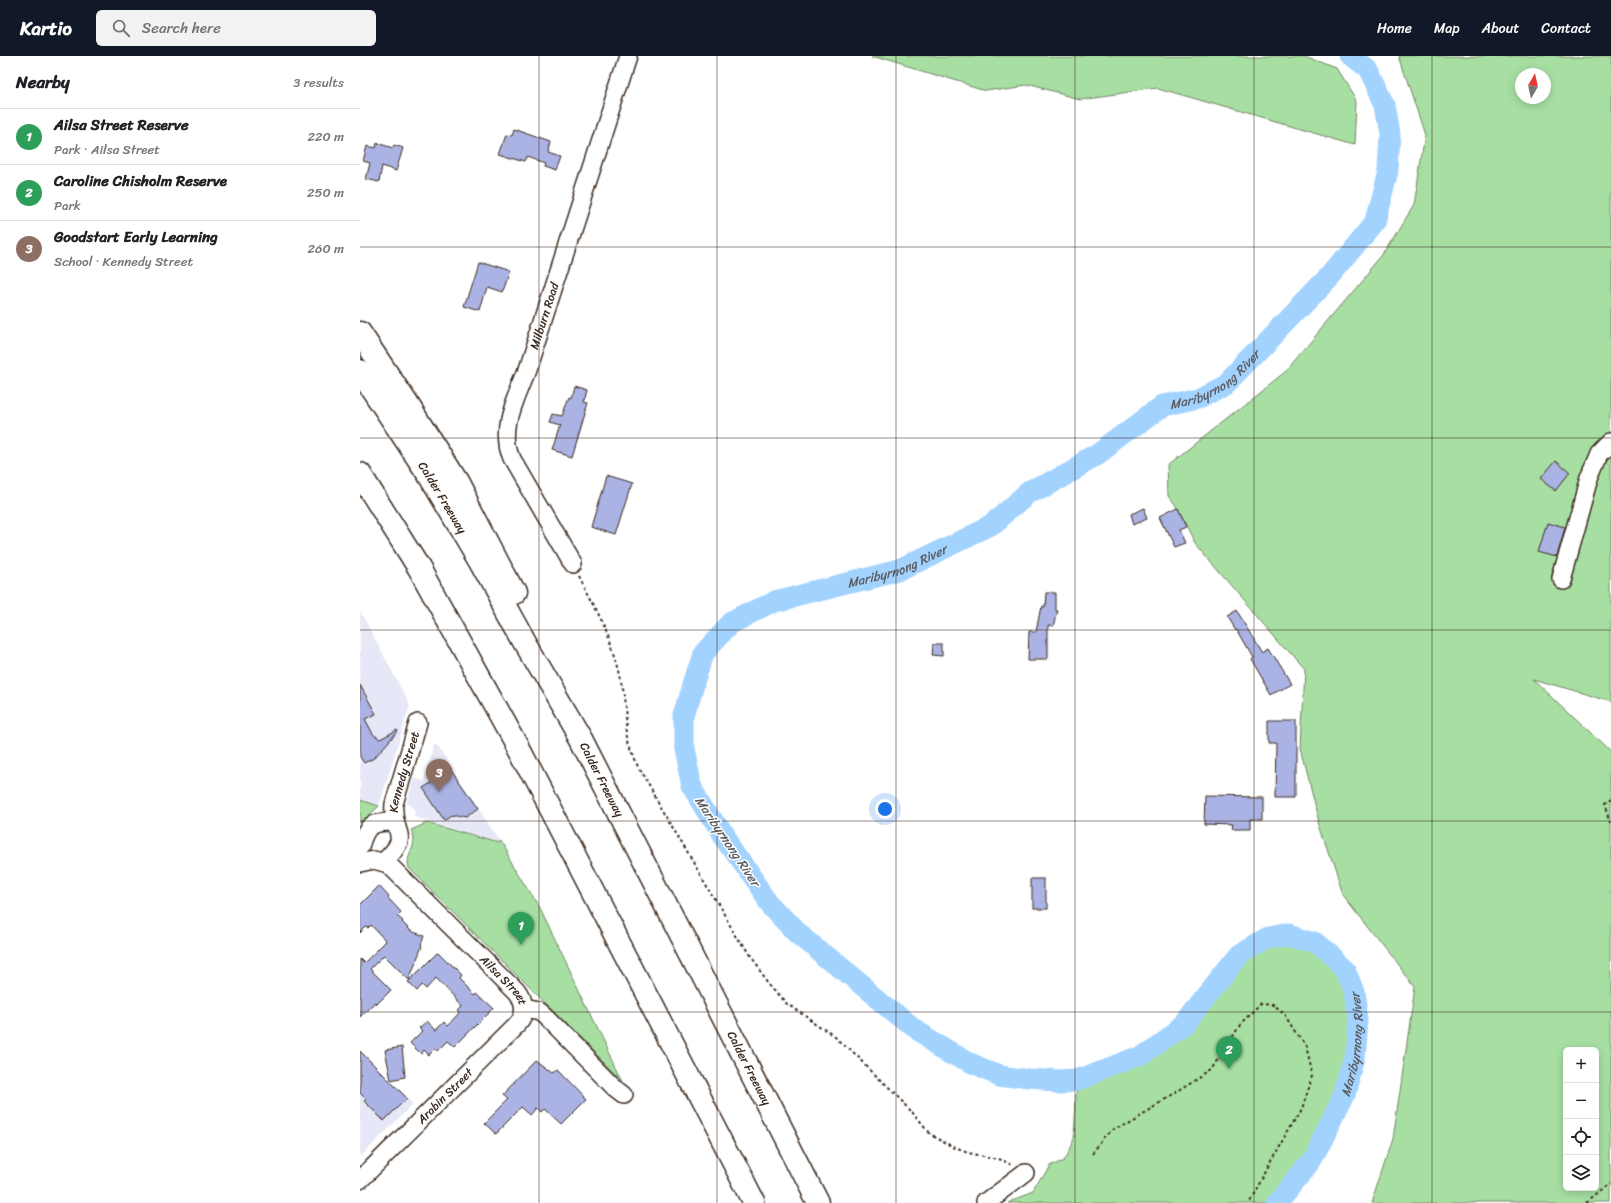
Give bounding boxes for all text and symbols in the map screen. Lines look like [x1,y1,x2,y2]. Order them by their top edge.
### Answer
search box [96,10,376,46]
text: Kartio [20,12,72,45]
text: Search here [142,15,221,41]
text: Home [1377,16,1412,41]
text: Map [1434,16,1460,41]
text: About [1482,16,1519,41]
text: Contact [1541,16,1591,41]
icon: search [110,17,132,39]
text: Nearby [16,67,70,97]
north arrow [1515,68,1551,104]
text: 3 results [293,71,344,94]
text: Ailsa Street Reserve [54,112,189,138]
text: 1 [26,125,32,148]
text: 220 m [307,125,344,148]
text: Park · Ailsa Street [54,138,160,161]
text: Caroline Chisholm Reserve [54,168,227,194]
text: 2 [25,181,33,204]
text: 250 m [307,181,344,204]
text: Park [54,194,81,217]
text: Goodstart Early Learning [54,224,218,250]
text: 3 [25,237,33,260]
text: 260 m [308,237,344,260]
text: School · Kennedy Street [54,250,193,273]
street label: Milburn Road [523,279,566,353]
water label: Maribyrnong River [1167,342,1268,416]
street label: Calder Freeway [412,457,473,539]
water label: Maribyrnong River [845,537,953,595]
street label: Kennedy Street [383,729,426,813]
street label: Calder Freeway [573,738,630,822]
pin: 3 [426,759,452,792]
water label: Maribyrnong River [689,791,768,893]
your location [875,799,895,819]
pin: 1 [508,912,534,945]
street label: Ailsa Street [473,949,534,1008]
water label: Maribyrnong River [1334,988,1370,1099]
street label: Calder Freeway [721,1027,778,1110]
pin: 2 [1216,1036,1242,1069]
map controls [1563,1047,1599,1191]
button: + [1563,1047,1599,1083]
street label: Arabin Street [411,1062,479,1130]
button: − [1563,1083,1599,1119]
button: locate [1563,1119,1599,1155]
button: layers [1563,1155,1599,1191]

